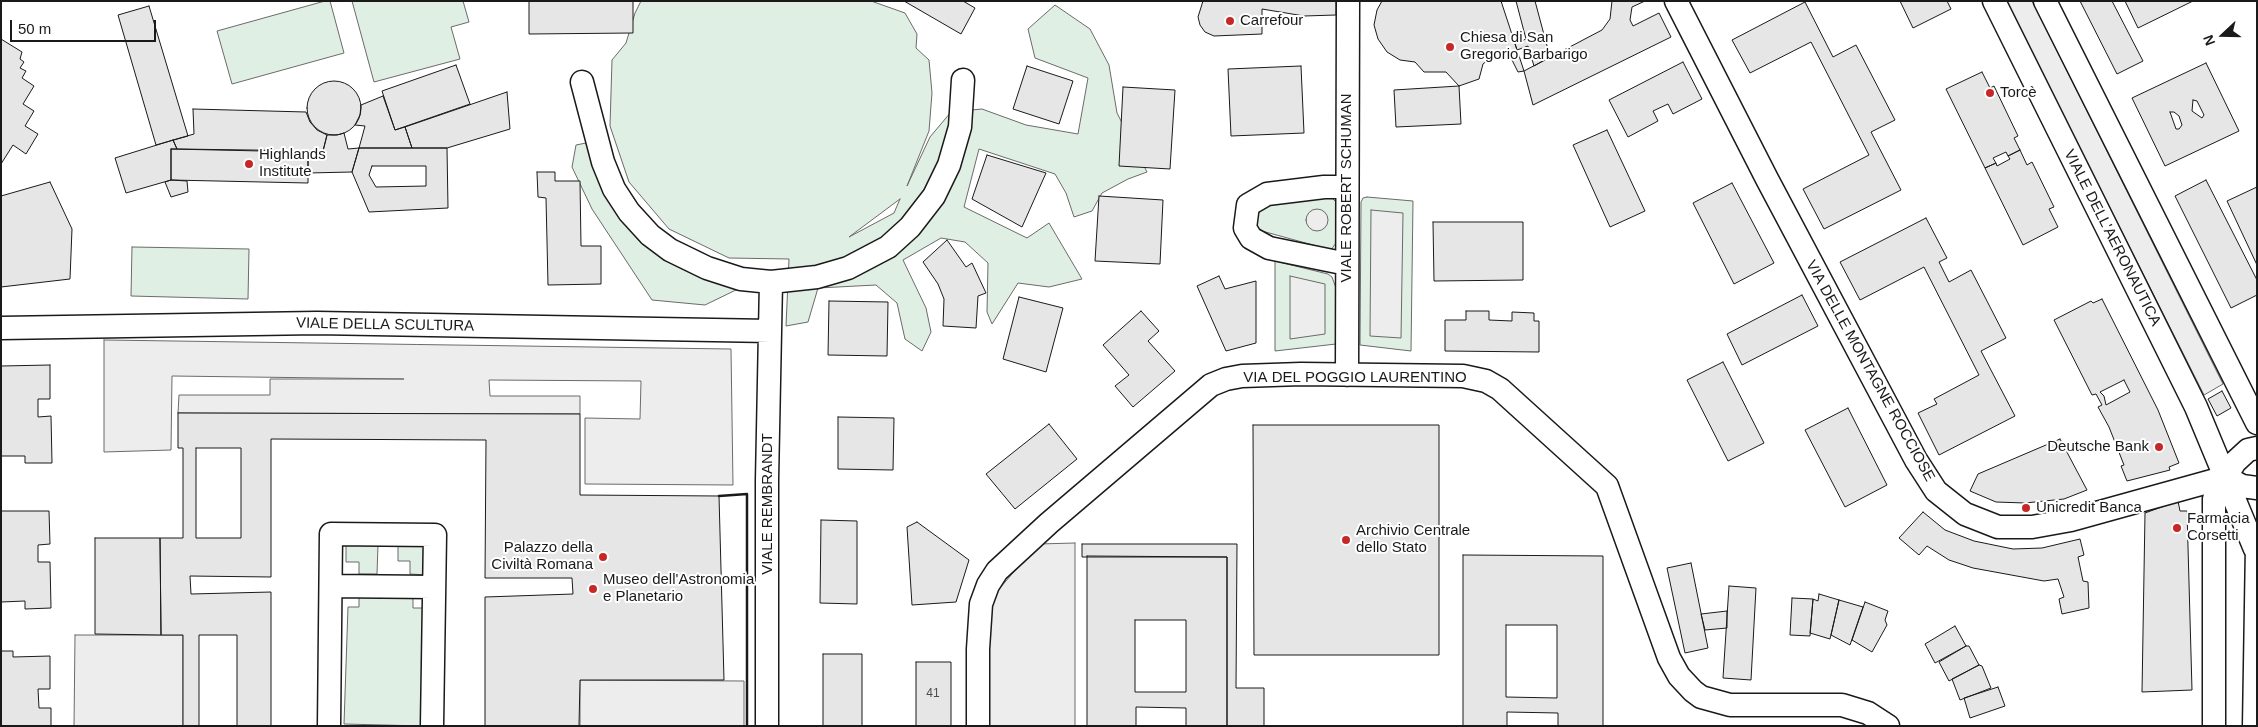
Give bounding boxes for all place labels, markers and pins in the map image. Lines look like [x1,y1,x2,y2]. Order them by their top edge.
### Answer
place label: Carrefour [1240,12,1303,30]
marker: Carrefour [1224,15,1236,27]
place label: Chiesa di San Gregorio Barbarigo [1460,29,1588,64]
marker: Chiesa di San Gregorio Barbarigo [1444,41,1456,53]
place label: Torcè [2000,84,2037,102]
marker: Torcè [1984,87,1996,99]
place label: Highlands Institute [259,146,326,181]
marker: Highlands Institute [243,158,255,170]
place label: Deutsche Bank [2047,438,2149,456]
marker: Deutsche Bank [2153,441,2165,453]
place label: Unicredit Banca [2036,499,2142,517]
marker: Unicredit Banca [2020,502,2032,514]
place label: Farmacia Corsetti [2187,510,2250,545]
place label: Archivio Centrale dello Stato [1356,522,1470,557]
marker: Farmacia Corsetti [2171,522,2183,534]
marker: Archivio Centrale dello Stato [1340,534,1352,546]
place label: Palazzo della Civiltà Romana [491,539,593,574]
marker: Palazzo della Civiltà Romana [597,551,609,563]
place label: Museo dell'Astronomia e Planetario [603,571,754,606]
marker: Museo dell'Astronomia e Planetario [587,583,599,595]

